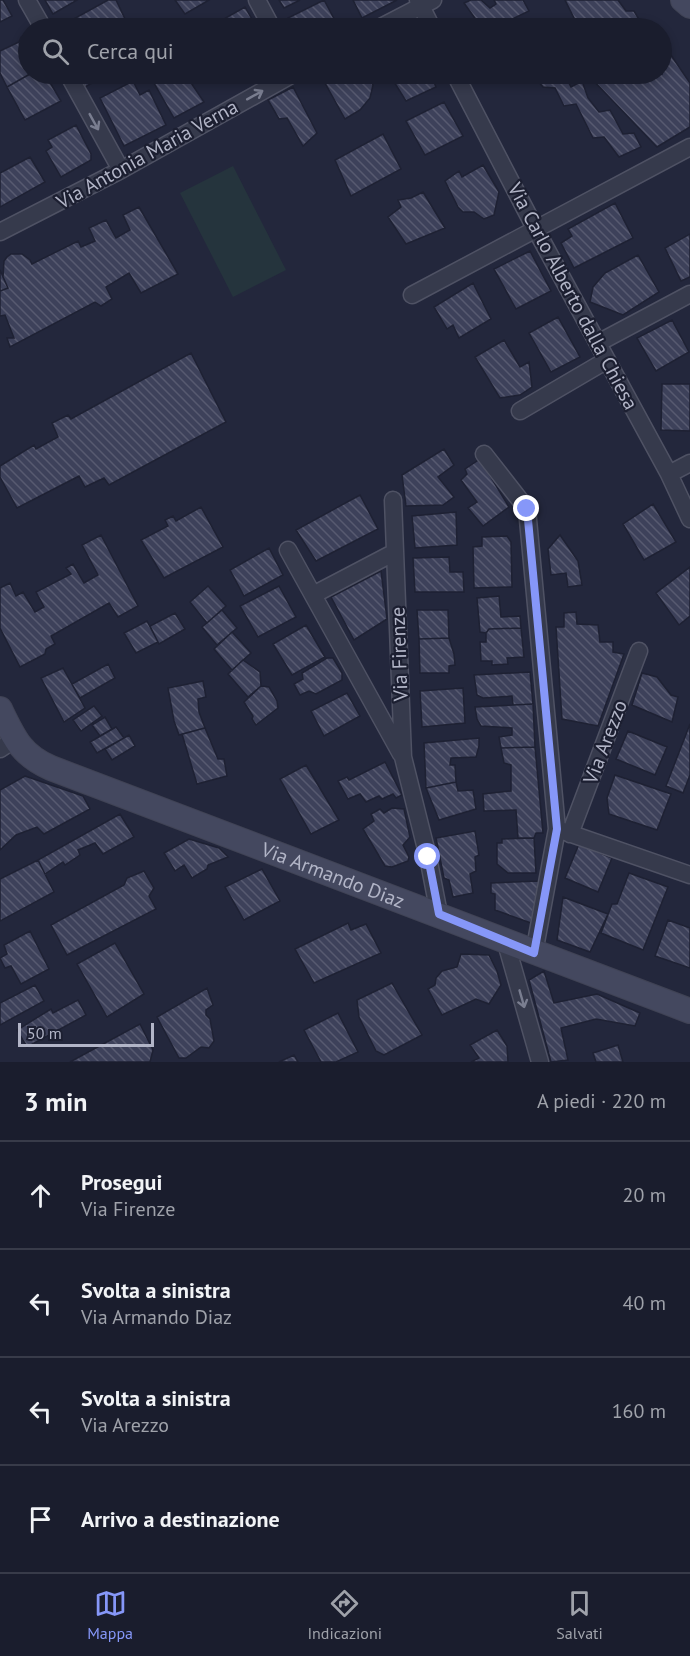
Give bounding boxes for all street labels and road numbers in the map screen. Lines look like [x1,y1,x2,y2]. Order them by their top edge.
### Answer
street label: Via Antonia Maria Verna [51,93,242,215]
street label: Via Carlo Alberto dalla Chiesa [502,177,644,414]
street label: Via Firenze [384,606,414,703]
street label: Via Arezzo [577,696,633,789]
street label: Via Armando Diaz [257,836,408,914]

